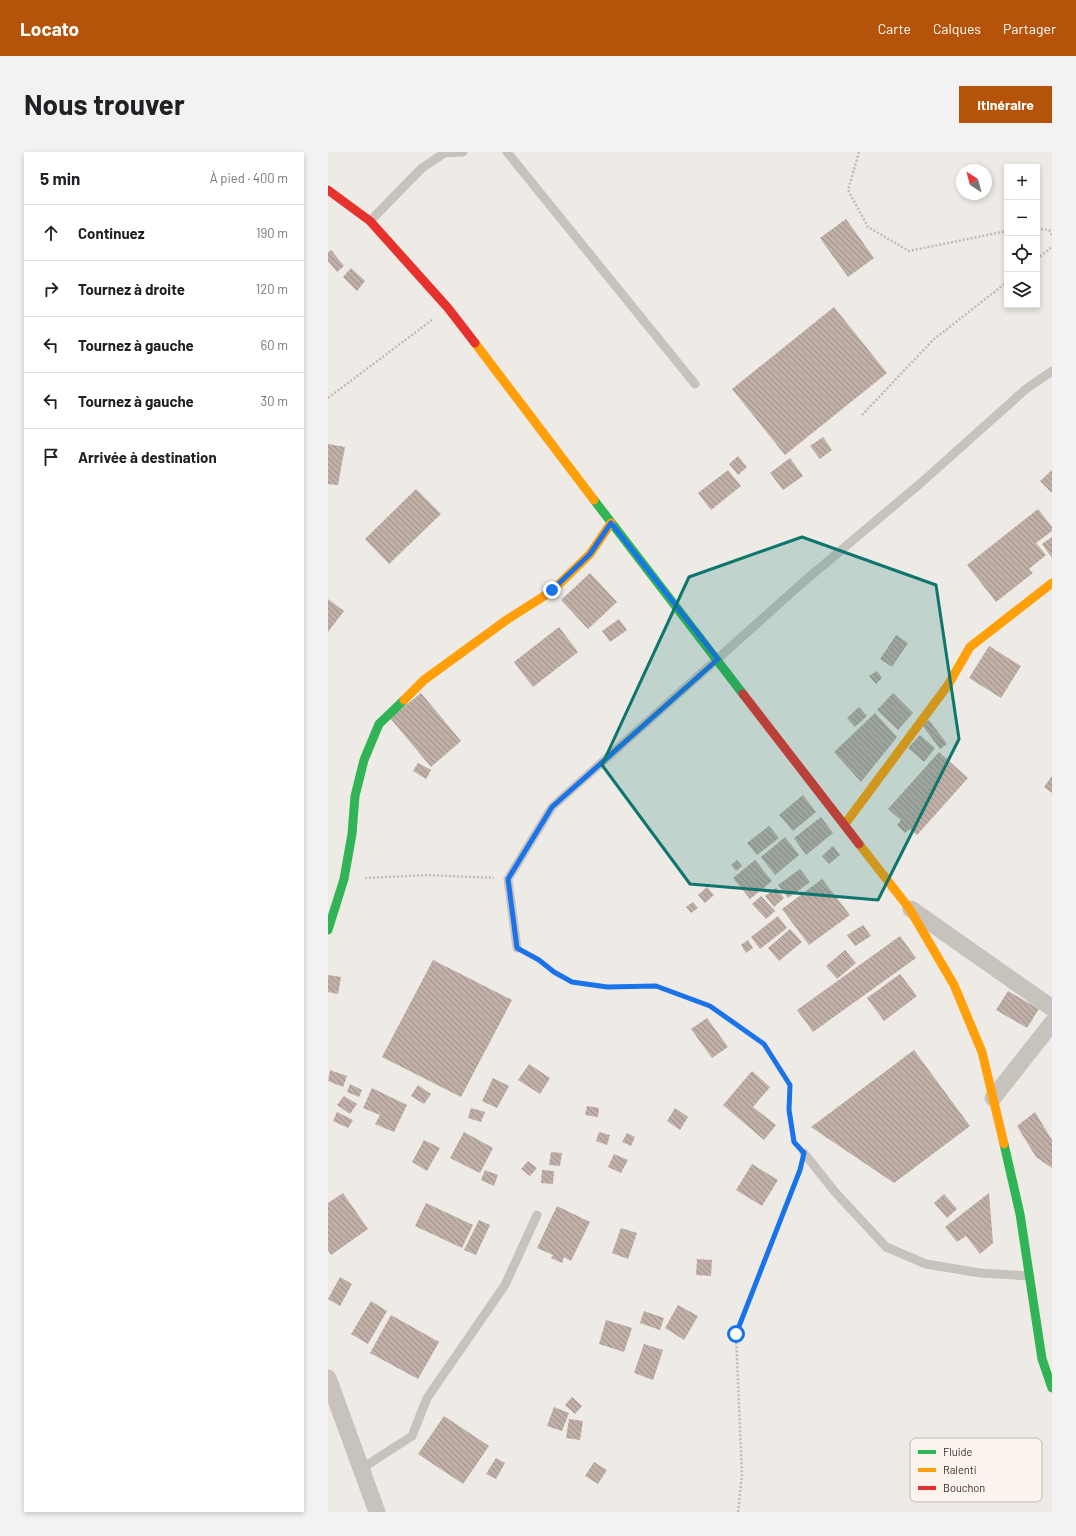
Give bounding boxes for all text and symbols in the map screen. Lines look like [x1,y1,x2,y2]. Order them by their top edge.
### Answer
text: Locato [20,17,79,40]
text: Carte [878,20,911,37]
text: Calques [933,20,981,37]
text: Partager [1003,20,1056,37]
button: Itinéraire [959,86,1052,123]
text: Nous trouver [24,87,185,121]
north arrow [956,164,992,200]
map controls [1004,164,1040,308]
button: + [1004,164,1040,200]
text: 5 min [40,168,80,188]
text: À pied · 400 m [210,170,288,186]
button: − [1004,200,1040,236]
icon: ahead [40,222,62,244]
text: Continuez [78,224,145,242]
text: 190 m [256,225,288,241]
button: locate [1004,236,1040,272]
button: layers [1004,272,1040,308]
icon: right [40,278,62,300]
text: Tournez à droite [78,280,185,298]
text: 120 m [256,281,288,297]
icon: left [40,334,62,356]
text: Tournez à gauche [78,336,194,354]
text: 60 m [261,337,288,353]
icon: left [40,390,62,412]
text: Tournez à gauche [78,392,194,410]
text: 30 m [261,393,288,409]
icon: arrive [40,446,62,468]
text: Arrivée à destination [78,448,217,466]
route end [543,581,561,599]
route start [727,1325,745,1343]
legend [910,1438,1042,1502]
text: Fluide [943,1445,972,1458]
text: Ralenti [943,1463,977,1476]
text: Bouchon [943,1481,985,1494]

